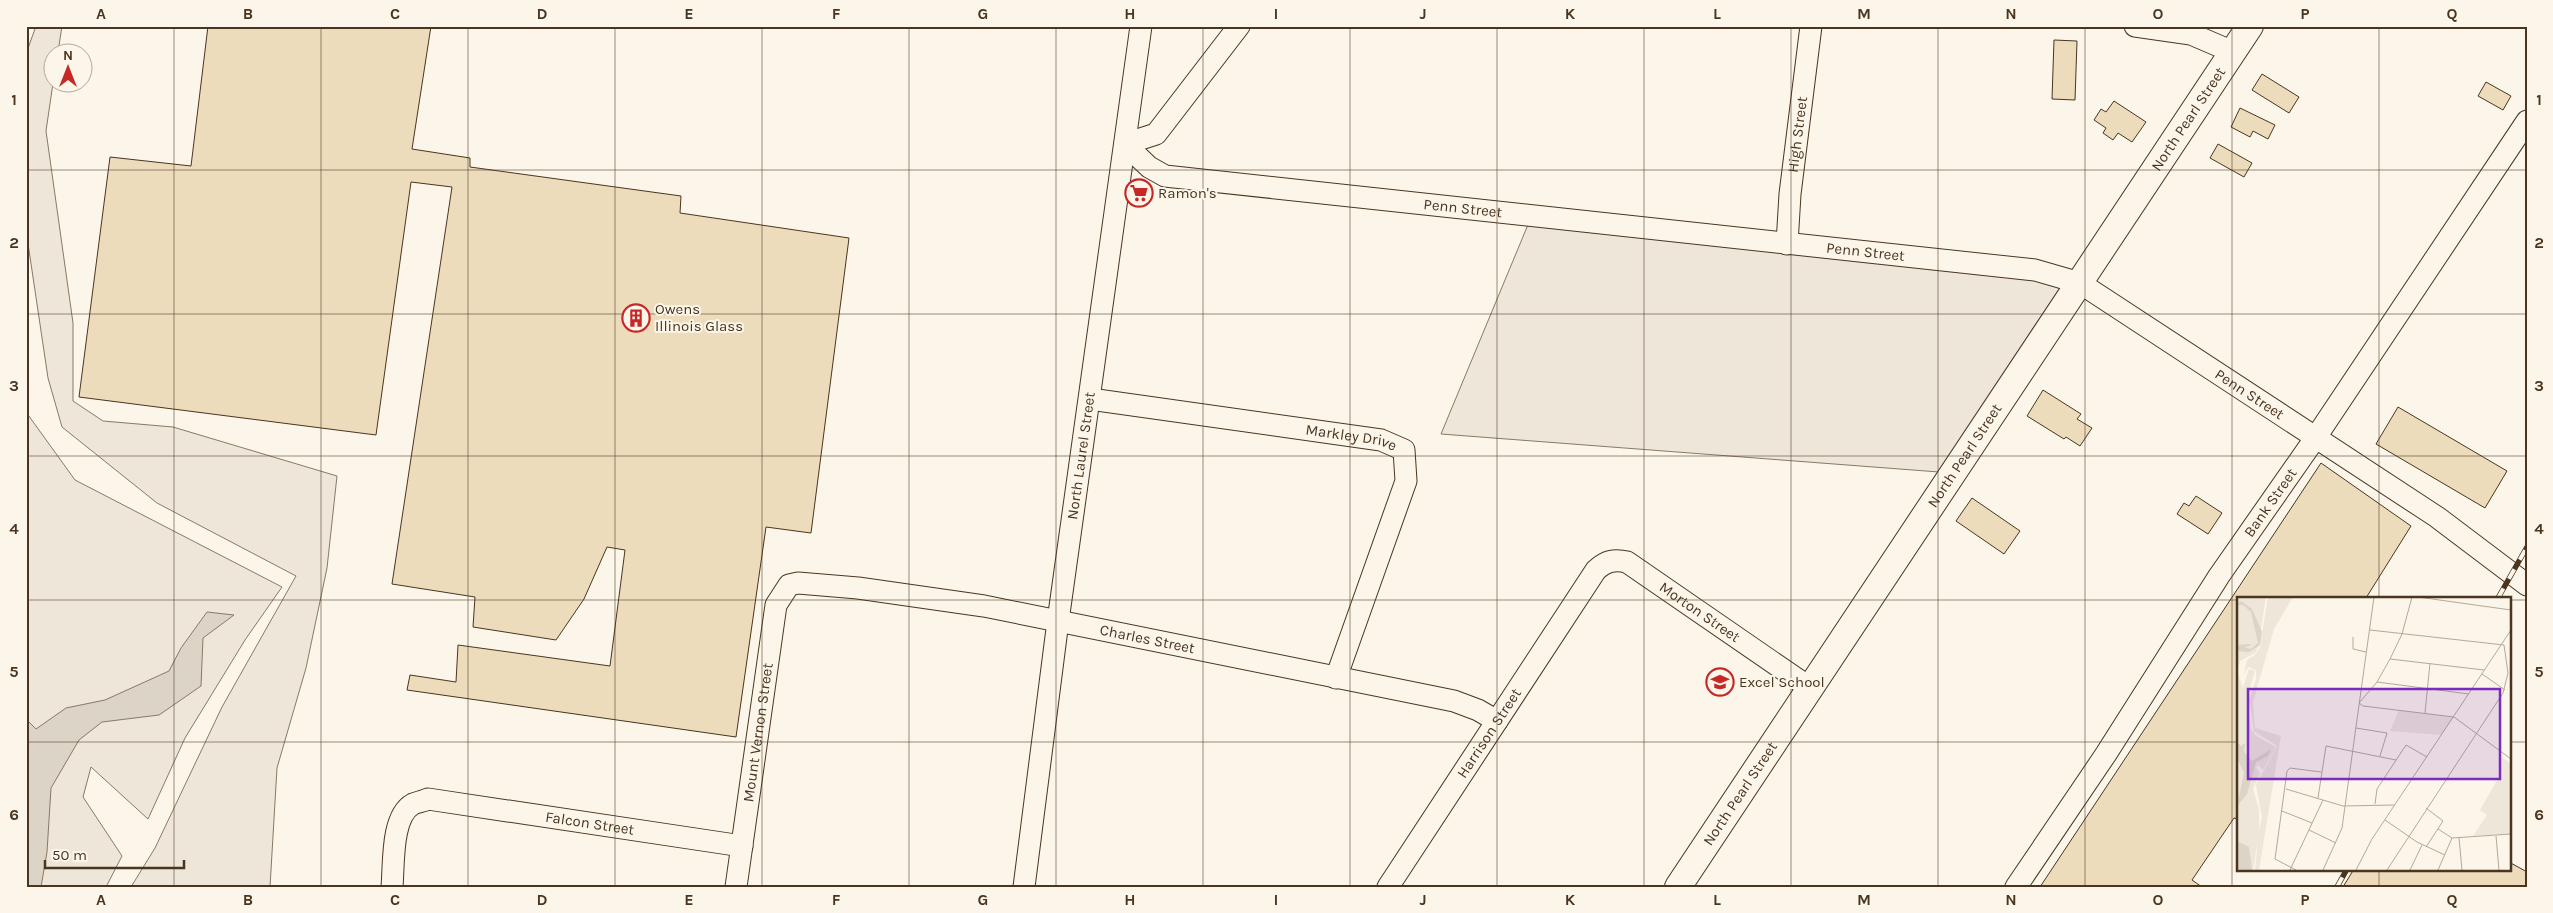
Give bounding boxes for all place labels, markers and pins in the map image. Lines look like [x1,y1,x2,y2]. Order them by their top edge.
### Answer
supermarket icon: Ramon's [1124,178,1154,208]
place label: Ramon's [1158,184,1217,202]
place label: Owens Illinois Glass [655,300,743,335]
building icon: Owens Illinois Glass [621,303,651,333]
school or university icon: Excel School [1705,667,1735,697]
place label: Excel School [1739,673,1825,691]

